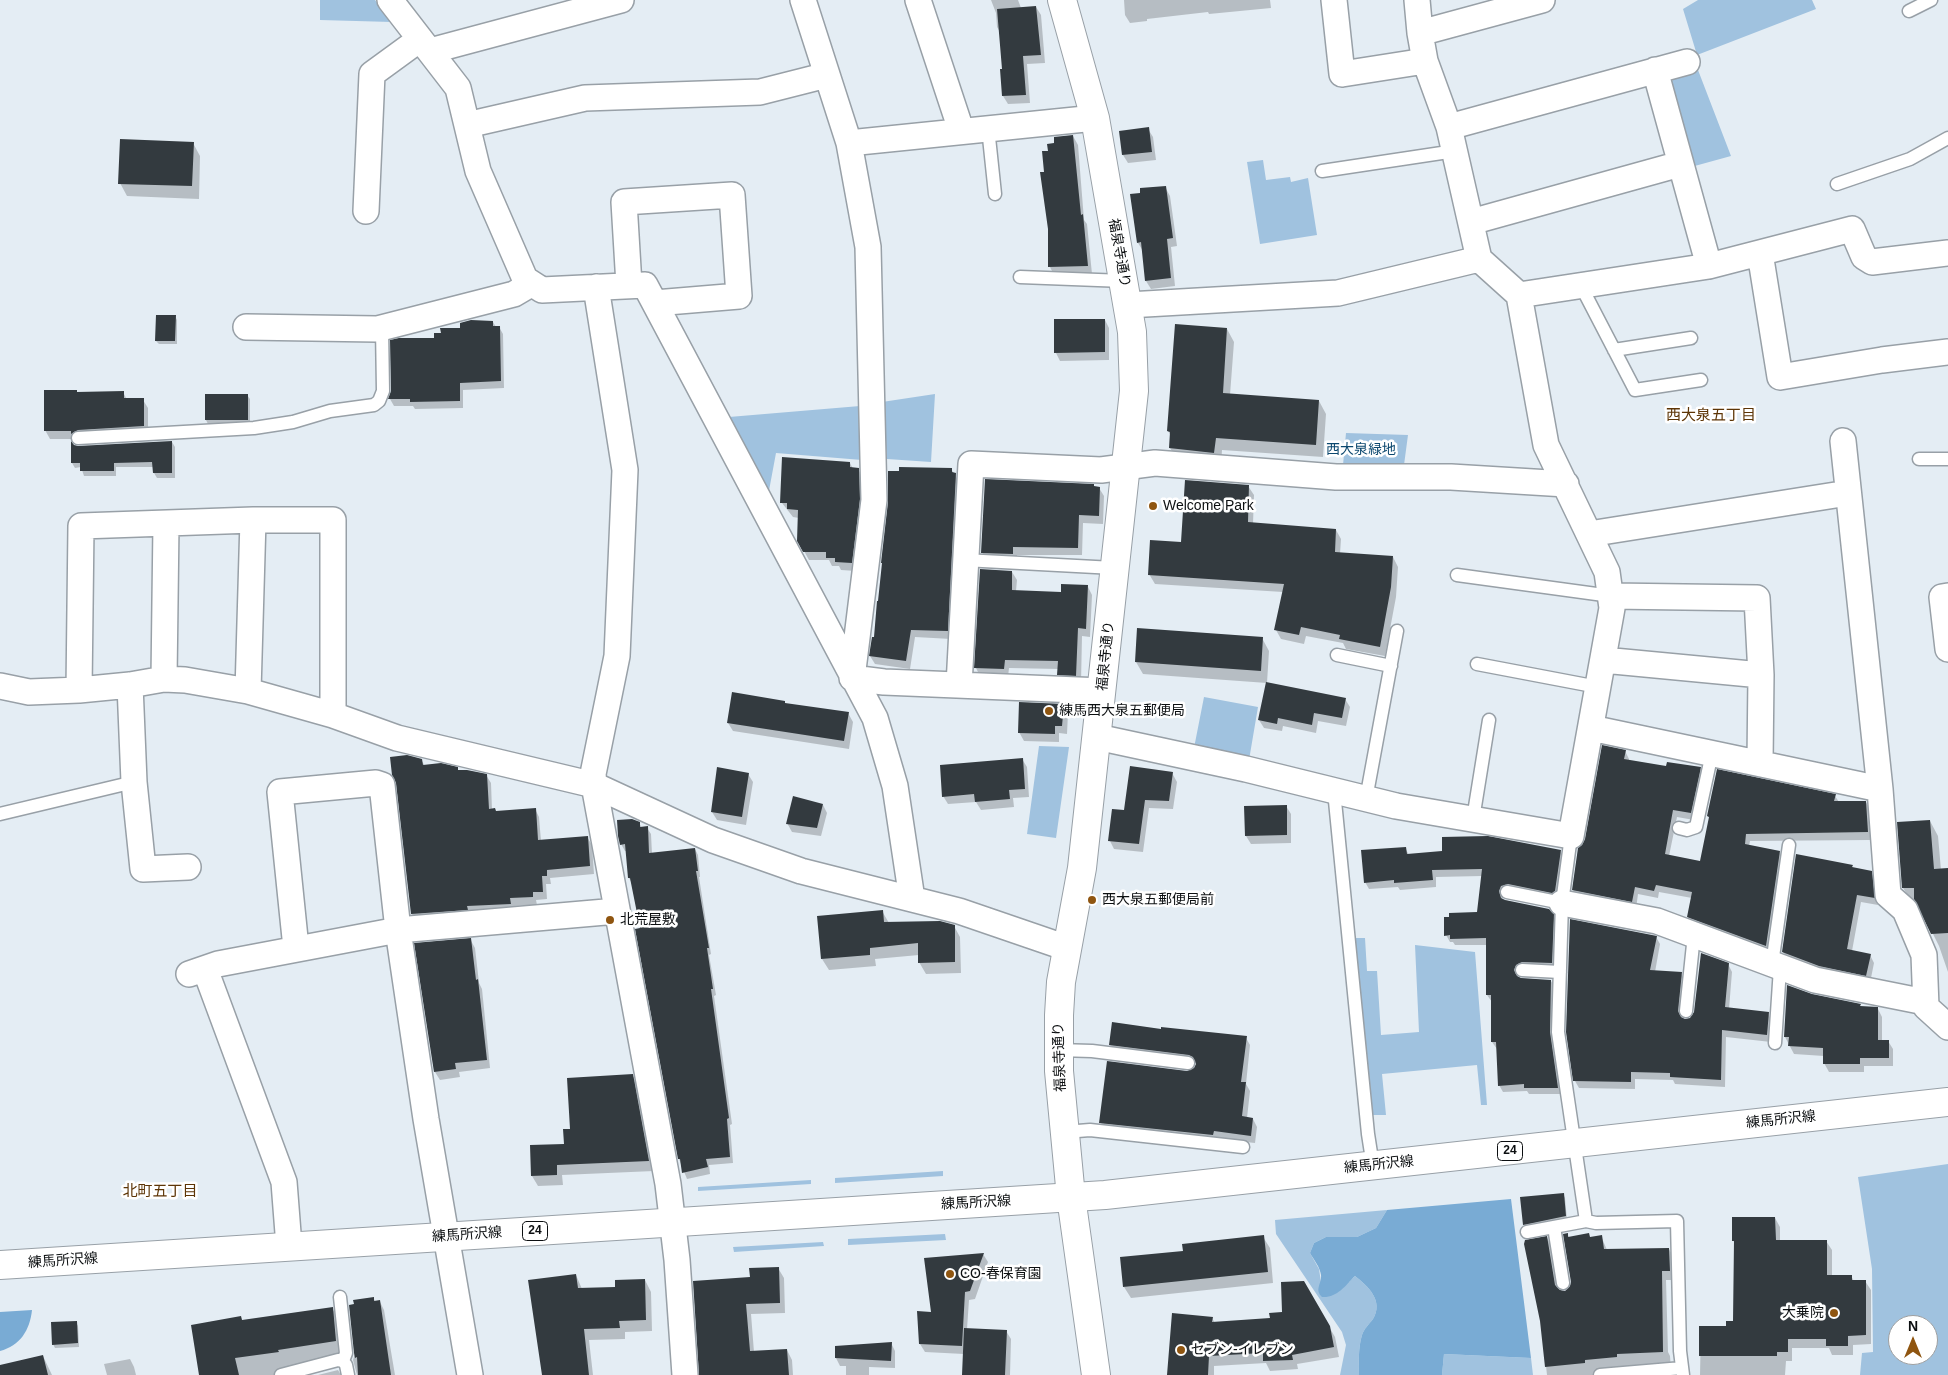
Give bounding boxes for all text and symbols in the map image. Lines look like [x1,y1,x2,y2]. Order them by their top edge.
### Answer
street label: 福泉寺通り [1105,217,1133,289]
district label: 西大泉五丁目 [1666,407,1756,425]
park label: 西大泉緑地 [1326,442,1396,458]
place label: Welcome Park [1163,498,1254,514]
marker: Welcome Park [1147,500,1159,512]
street label: 福泉寺通り [1094,620,1118,692]
place label: 練馬西大泉五郵便局 [1059,703,1185,719]
marker: 練馬西大泉五郵便局 [1043,705,1055,717]
place label: 西大泉五郵便局前 [1102,892,1214,908]
marker: 西大泉五郵便局前 [1086,894,1098,906]
place label: 北荒屋敷 [620,912,676,928]
marker: 北荒屋敷 [604,914,616,926]
street label: 福泉寺通り [1050,1022,1070,1092]
street label: 練馬所沢線 [1745,1108,1817,1132]
road number: 24 [1498,1142,1522,1160]
street label: 練馬所沢線 [1343,1153,1415,1177]
district label: 北町五丁目 [123,1183,197,1201]
street label: 練馬所沢線 [941,1193,1011,1213]
road number: 24 [522,1222,548,1240]
street label: 練馬所沢線 [431,1224,503,1246]
street label: 練馬所沢線 [27,1250,99,1272]
place label: CO-春保育園 [960,1266,1042,1282]
marker: CO-春保育園 [944,1268,956,1280]
place label: 大乗院 [1782,1305,1824,1321]
marker: 大乗院 [1828,1307,1840,1319]
north arrow [1888,1315,1938,1365]
text: N [1908,1318,1918,1334]
place label: セブン-イレブン [1191,1342,1294,1358]
marker: セブン-イレブン [1175,1344,1187,1356]

